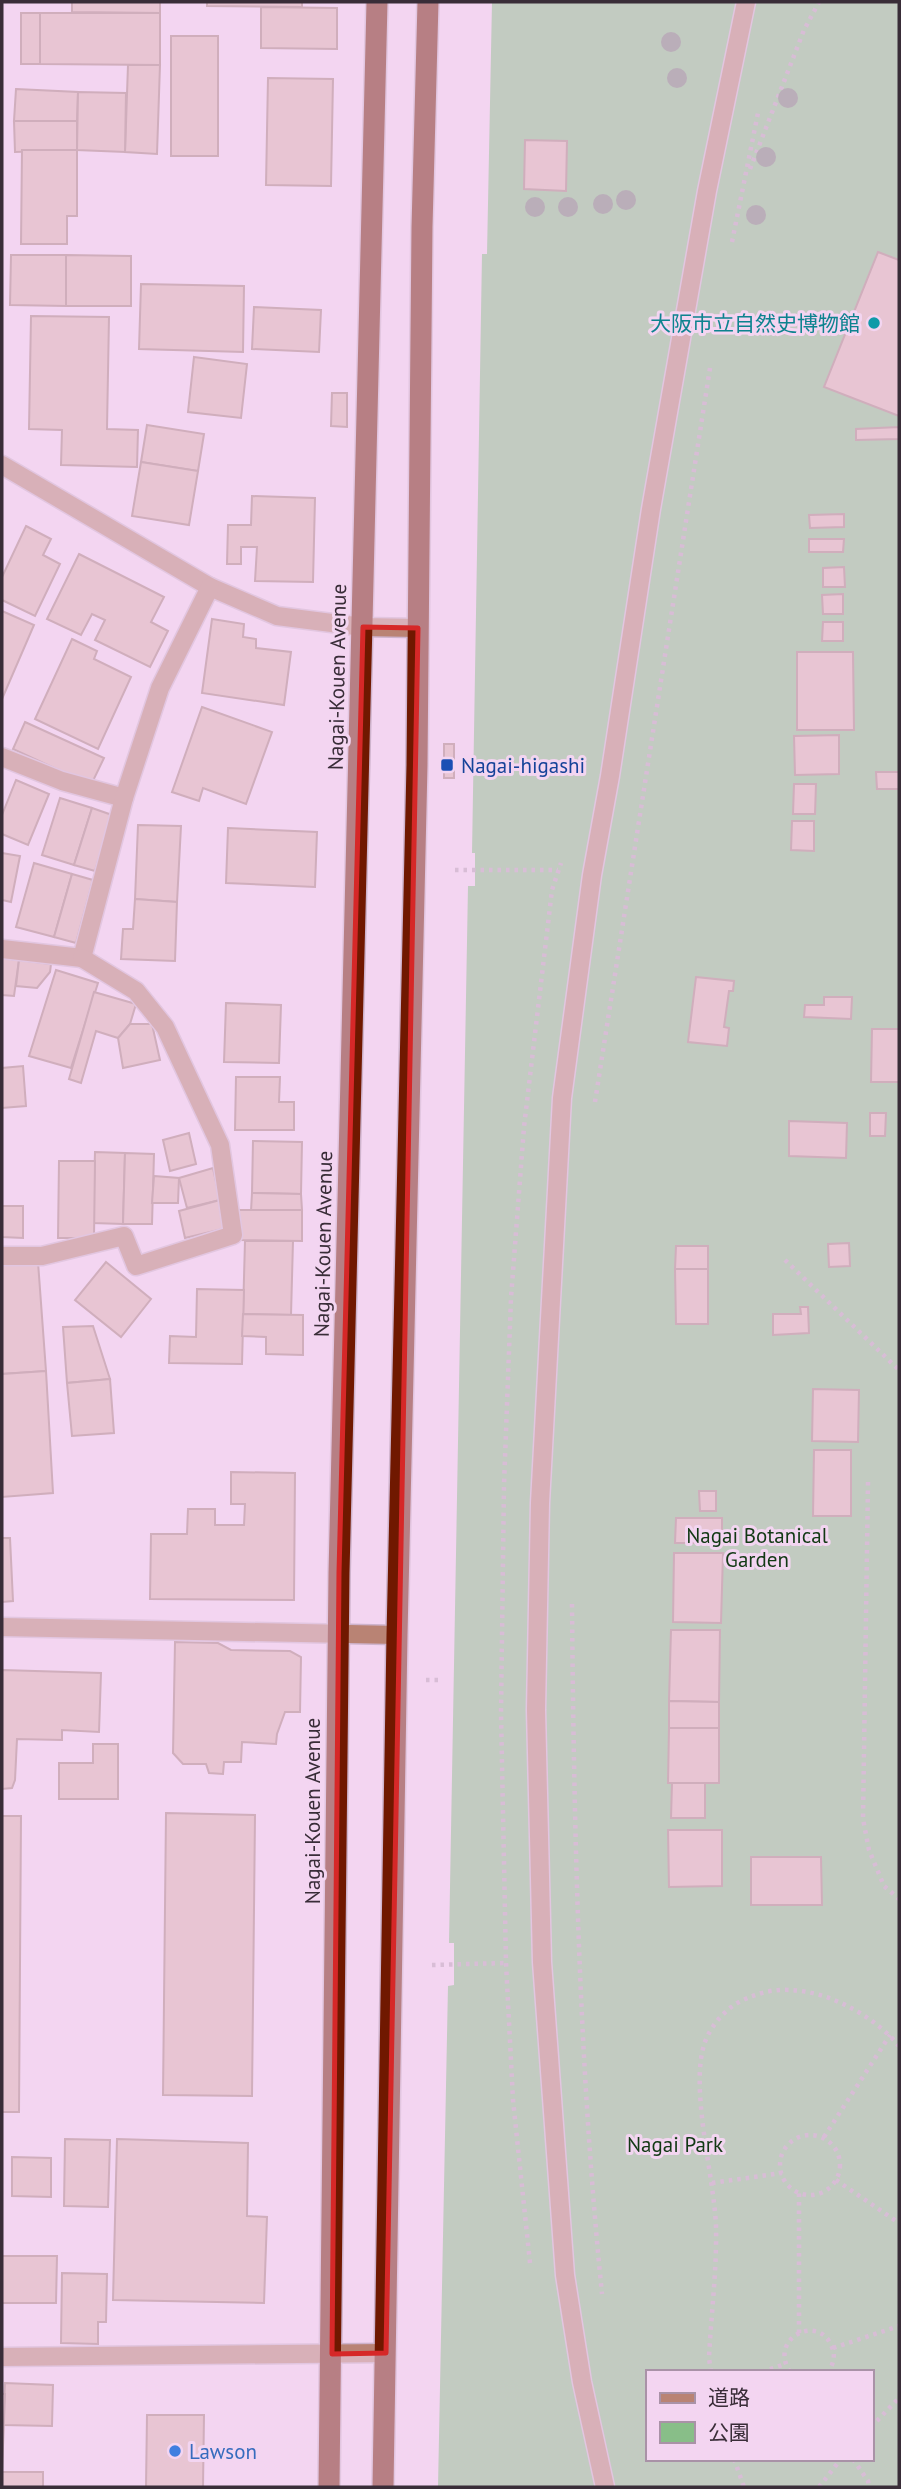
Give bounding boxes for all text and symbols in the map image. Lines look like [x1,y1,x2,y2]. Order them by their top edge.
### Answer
place label: 大阪市立自然史博物館 [650,310,860,337]
marker: 大阪市立自然史博物館 [866,315,882,331]
street label: Nagai-Kouen Avenue [322,584,352,770]
place label: Nagai-higashi [461,752,585,779]
marker: Nagai-higashi [439,757,455,773]
street label: Nagai-Kouen Avenue [308,1151,338,1337]
park label: Nagai Botanical Garden [686,1522,828,1573]
street label: Nagai-Kouen Avenue [299,1718,326,1904]
park label: Nagai Park [627,2131,723,2158]
legend [646,2370,873,2461]
text: 道路 [708,2384,750,2411]
text: 公園 [708,2419,750,2446]
place label: Lawson [189,2438,257,2465]
marker: Lawson [167,2443,183,2459]

